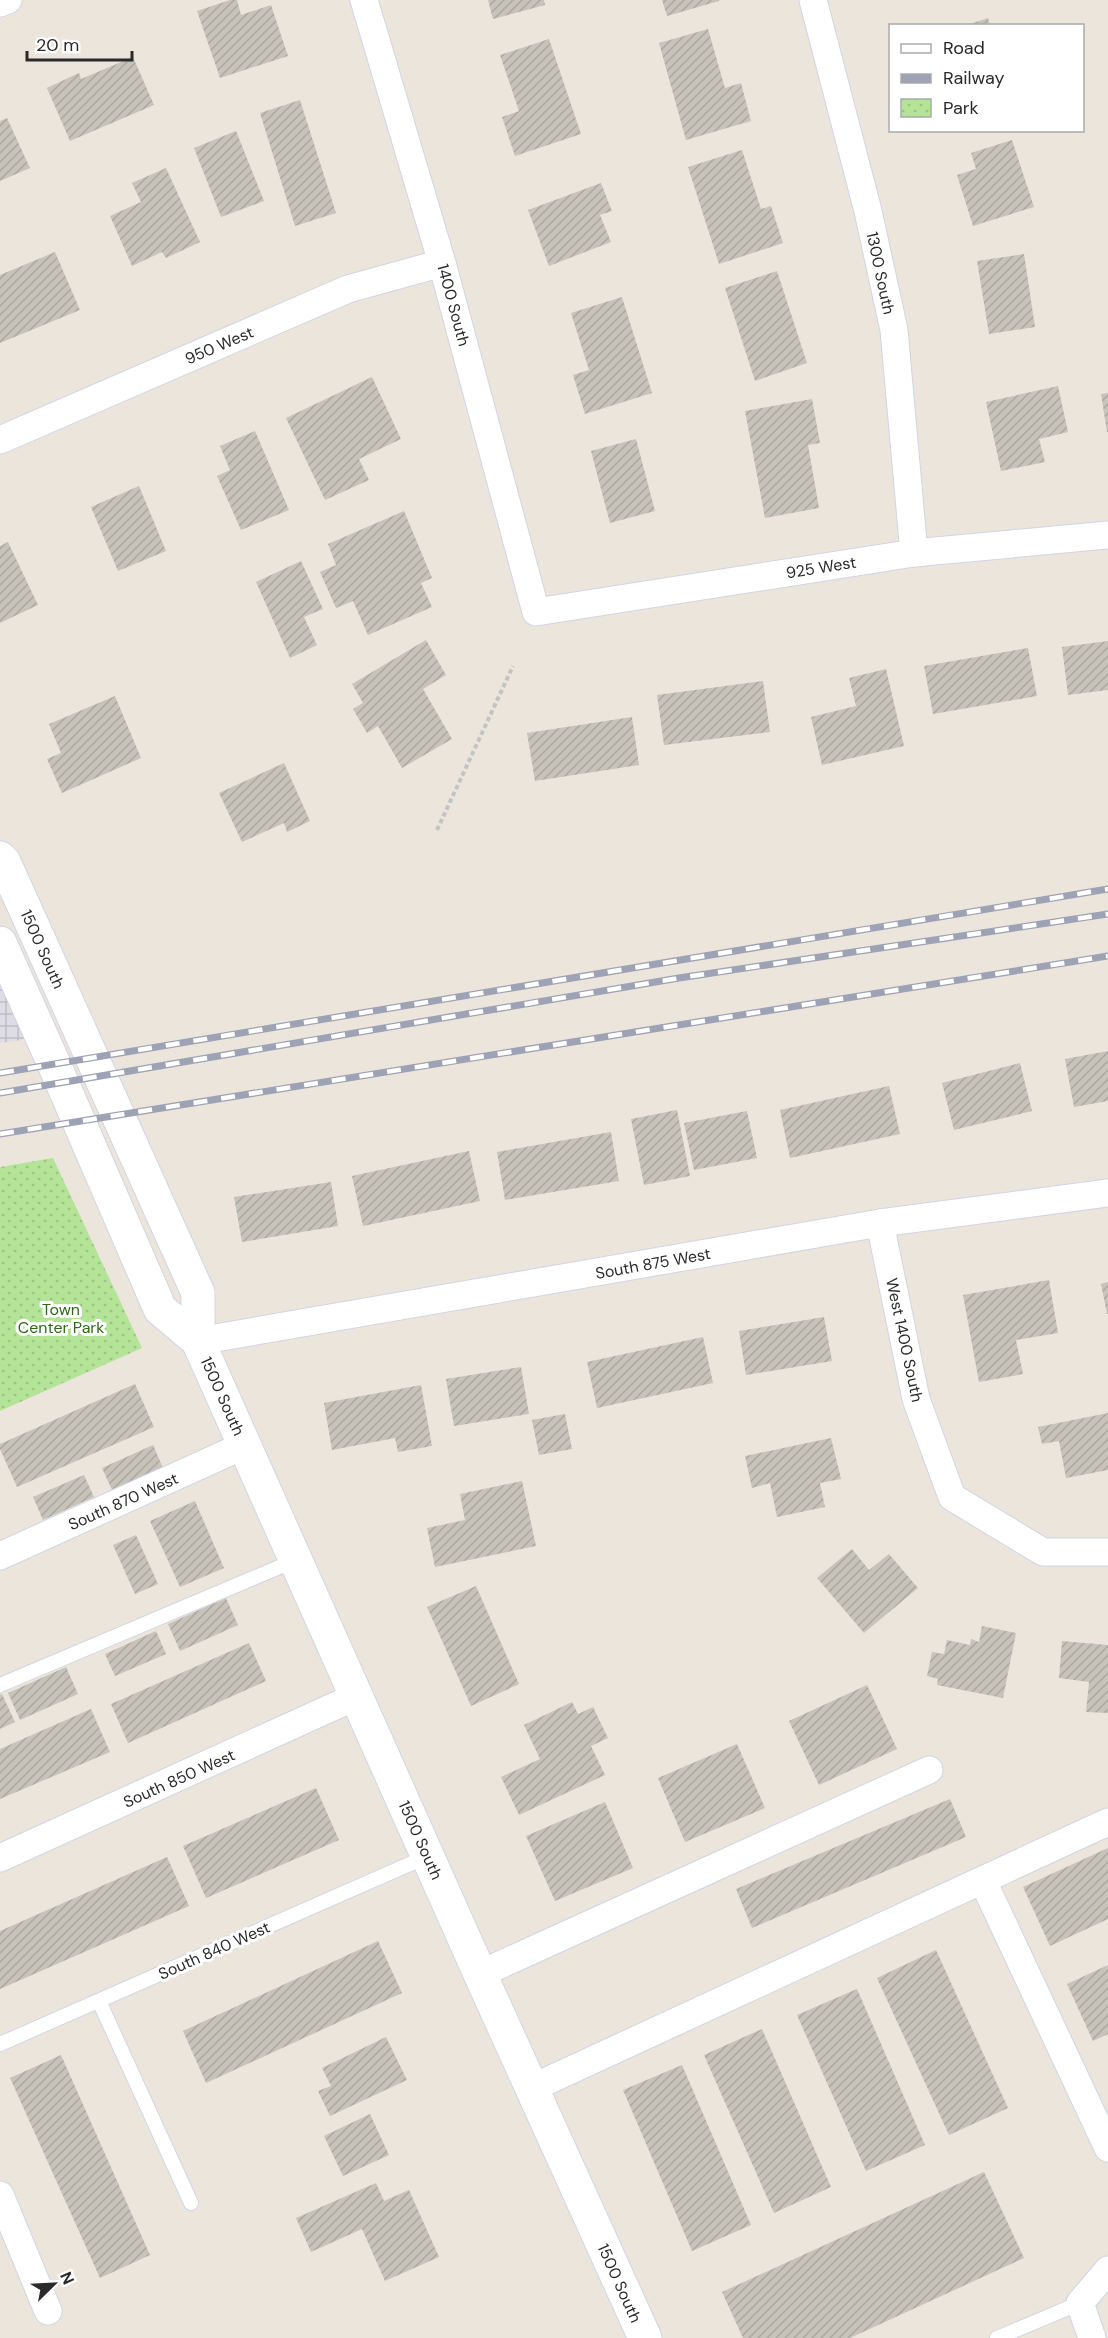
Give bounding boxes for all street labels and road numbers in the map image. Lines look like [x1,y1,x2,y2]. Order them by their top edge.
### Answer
street label: 1300 South [862,230,900,316]
street label: 1400 South [432,262,475,349]
street label: 950 West [182,322,257,369]
street label: 925 West [785,552,858,583]
street label: 1500 South [16,906,69,992]
street label: South 875 West [594,1243,712,1284]
street label: West 1400 South [881,1276,928,1404]
street label: 1500 South [196,1353,249,1439]
street label: South 870 West [65,1468,181,1535]
street label: South 850 West [120,1744,238,1812]
street label: 1500 South [394,1797,447,1883]
street label: South 840 West [155,1916,273,1984]
street label: 1500 South [593,2240,646,2326]

